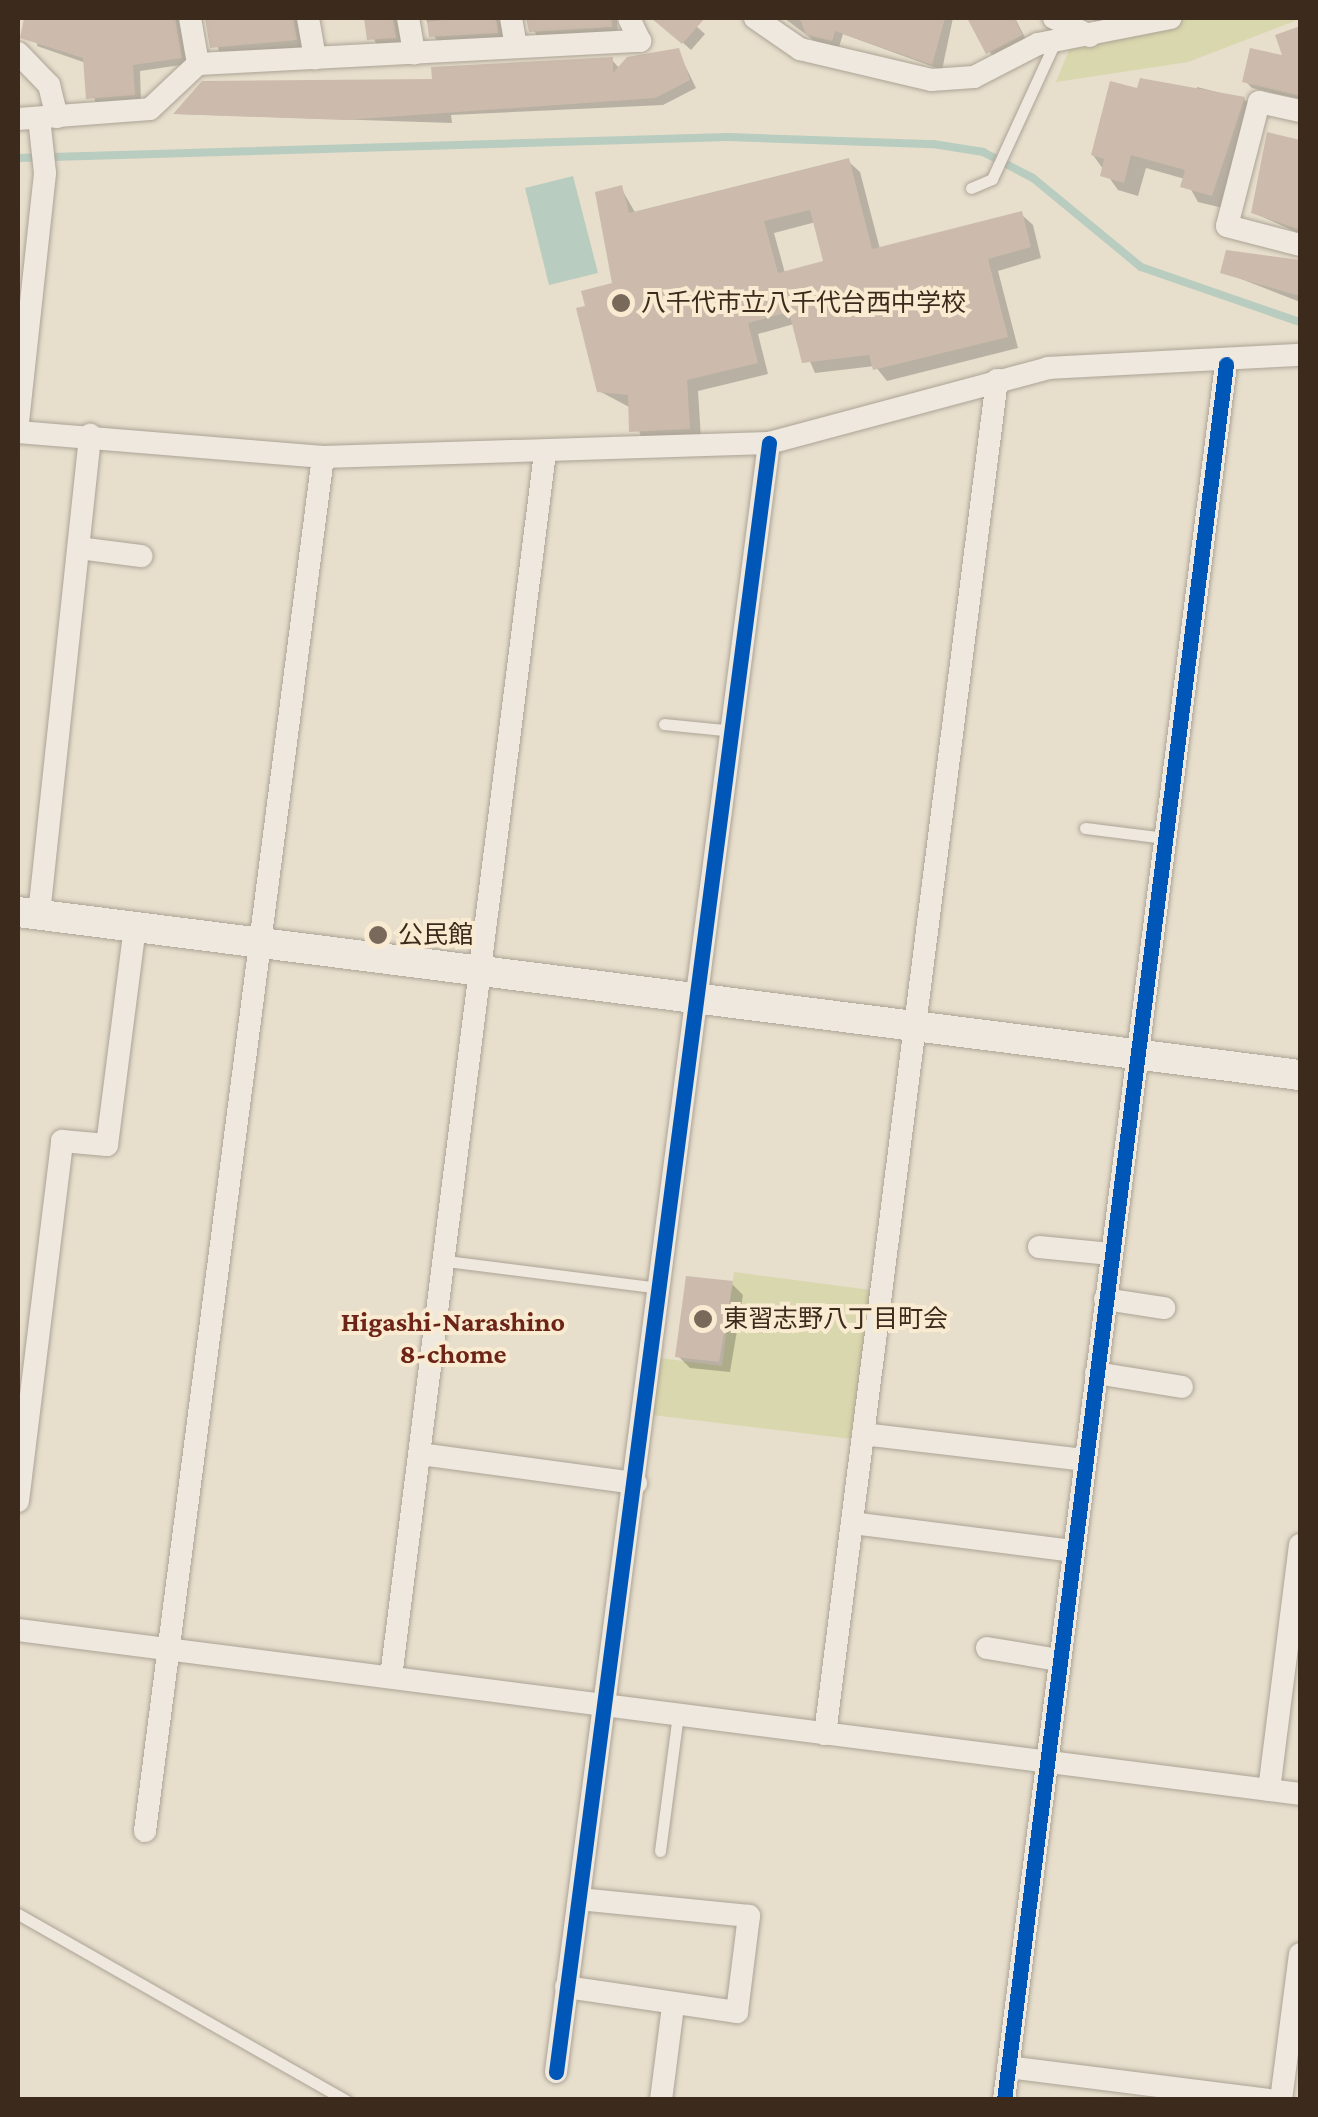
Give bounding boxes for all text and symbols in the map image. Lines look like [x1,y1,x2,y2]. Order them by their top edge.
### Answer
place label: 八千代市立八千代台西中学校 [641,288,966,318]
marker: 八千代市立八千代台西中学校 [610,292,632,314]
place label: 公民館 [398,920,473,950]
marker: 公民館 [367,924,389,946]
place label: 東習志野八丁目町会 [723,1304,948,1334]
district label: Higashi-Narashino 8-chome [341,1305,565,1371]
marker: 東習志野八丁目町会 [692,1308,714,1330]

